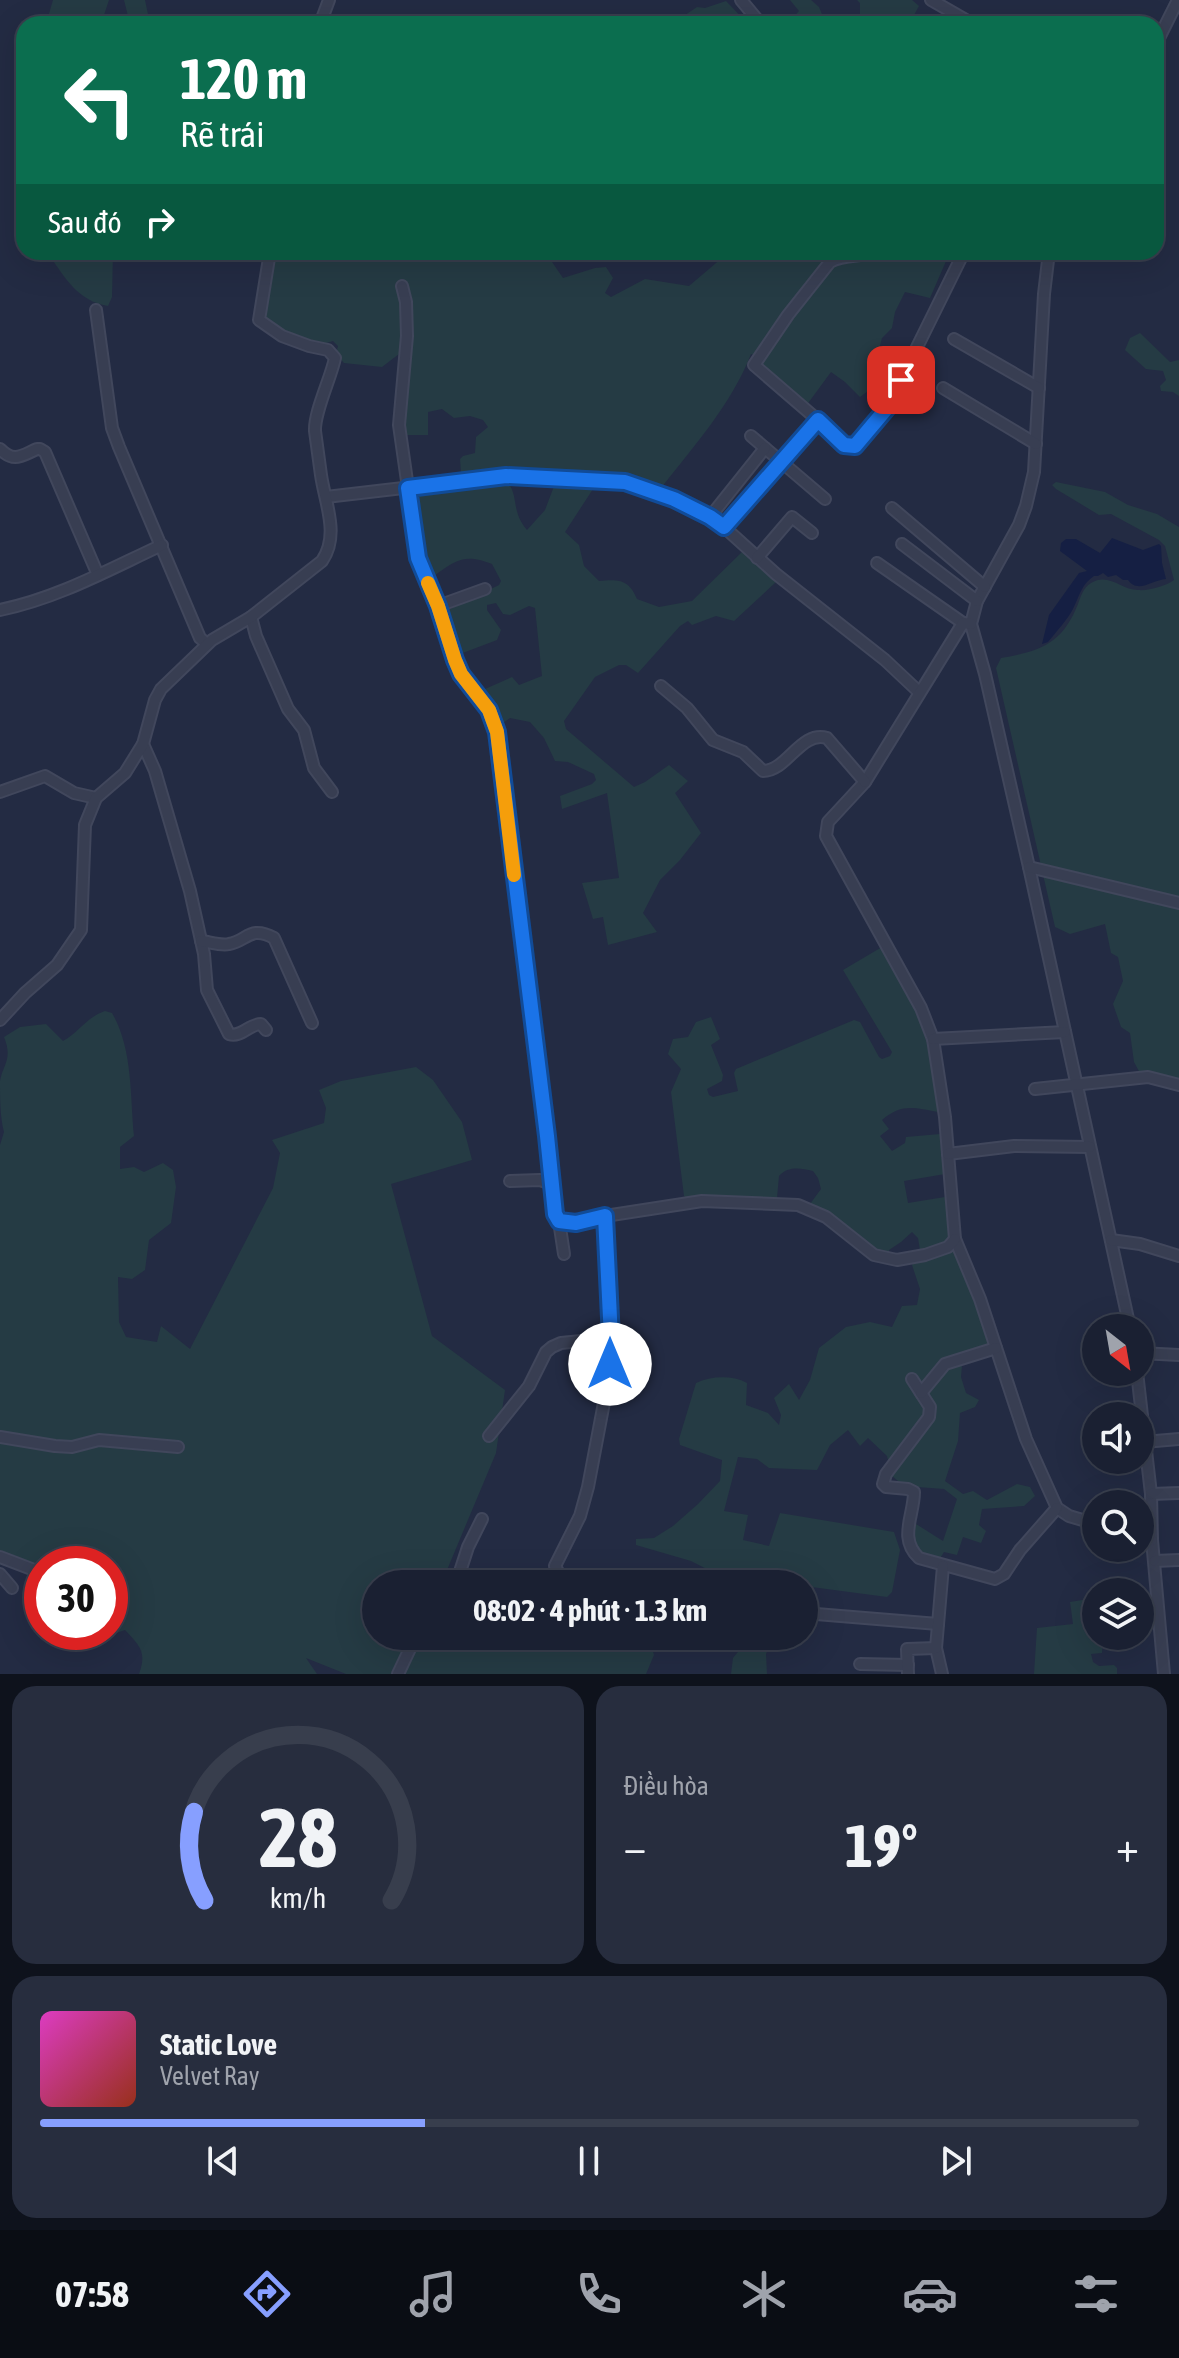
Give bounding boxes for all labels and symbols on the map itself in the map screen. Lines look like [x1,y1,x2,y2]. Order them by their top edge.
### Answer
pin [867,346,935,414]
north arrow [1082,1314,1154,1386]
position arrow [568,1322,652,1406]
speed limit sign: 30 [24,1546,128,1650]

